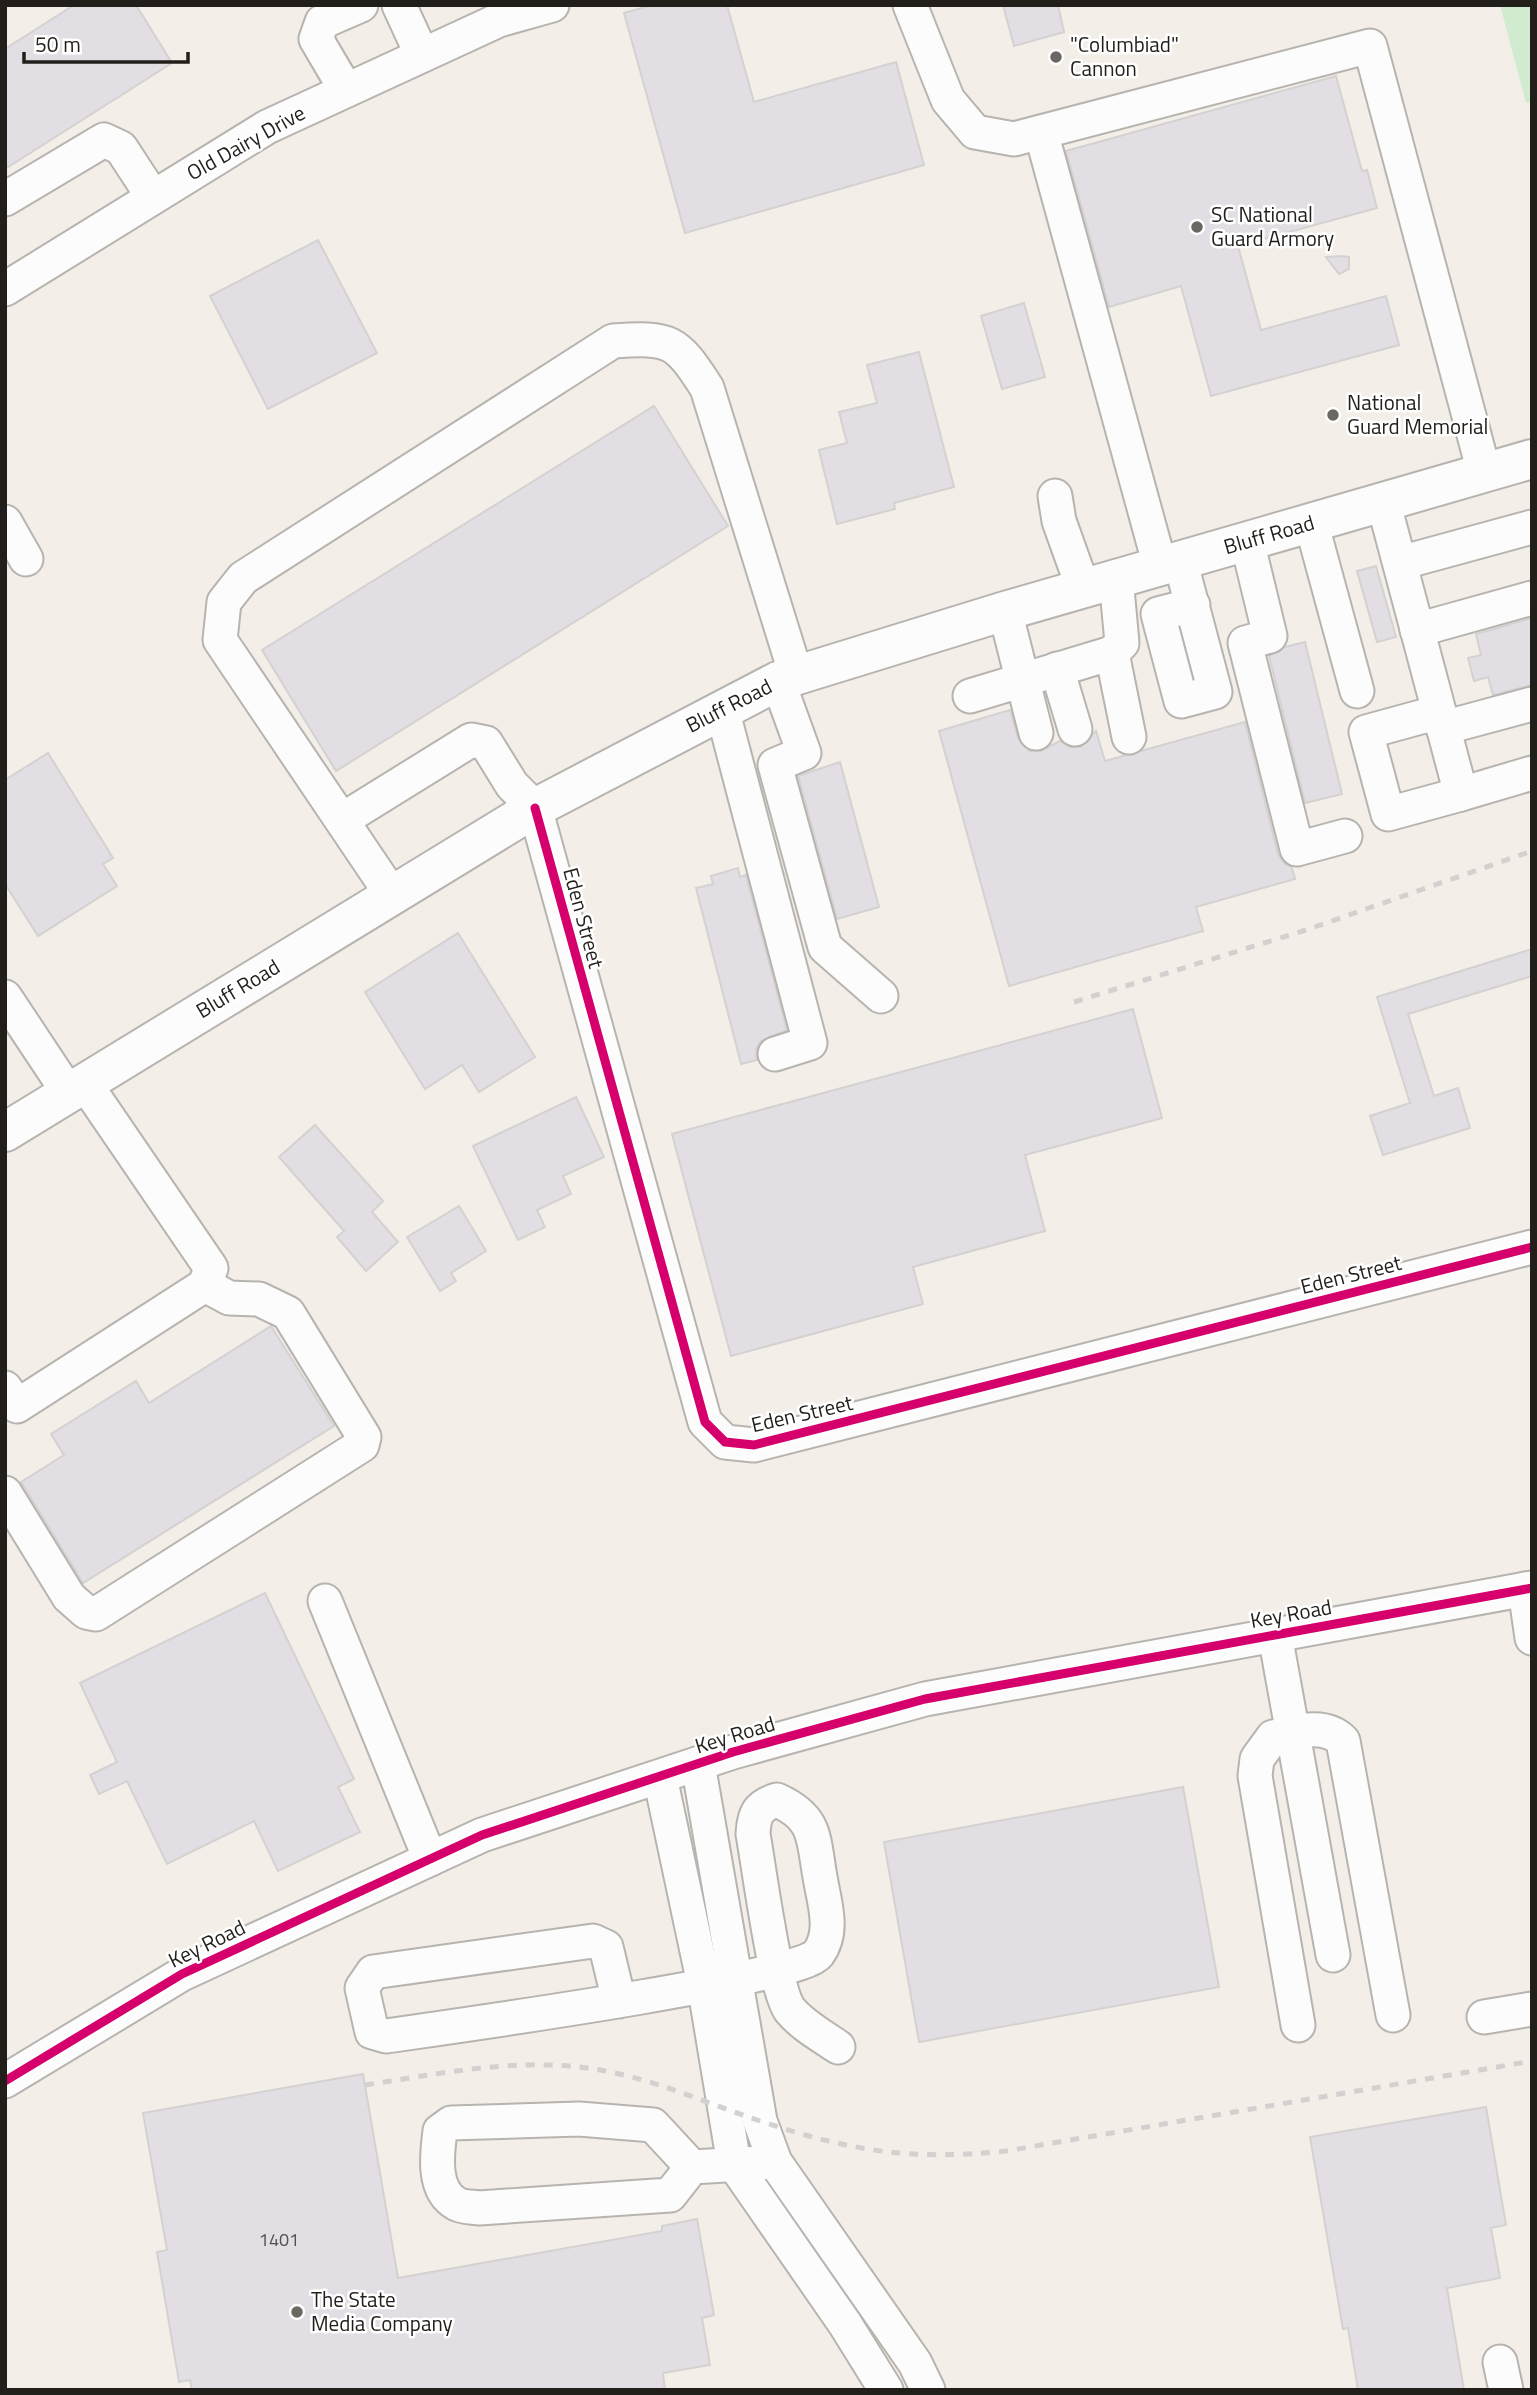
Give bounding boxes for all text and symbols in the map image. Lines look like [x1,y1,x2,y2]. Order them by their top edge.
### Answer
scale bar [24,21,189,65]
text: 50 m [35,28,81,60]
place label: "Columbiad" Cannon [1070,28,1179,84]
marker: "Columbiad" Cannon [1048,49,1064,65]
street label: Old Dairy Drive [180,96,311,188]
place label: SC National Guard Armory [1211,198,1334,254]
marker: SC National Guard Armory [1189,219,1205,235]
place label: National Guard Memorial [1347,386,1488,442]
marker: National Guard Memorial [1325,407,1341,423]
street label: Bluff Road [1220,506,1318,562]
street label: Bluff Road [680,670,777,740]
street label: Eden Street [555,864,613,972]
street label: Bluff Road [189,950,286,1026]
street label: Eden Street [1297,1246,1405,1302]
street label: Eden Street [748,1386,856,1440]
street label: Key Road [1248,1590,1334,1636]
street label: Key Road [691,1707,779,1761]
street label: Key Road [163,1911,251,1976]
house number: 1401 [259,2226,299,2253]
place label: The State Media Company [311,2283,453,2339]
marker: The State Media Company [289,2304,305,2320]

